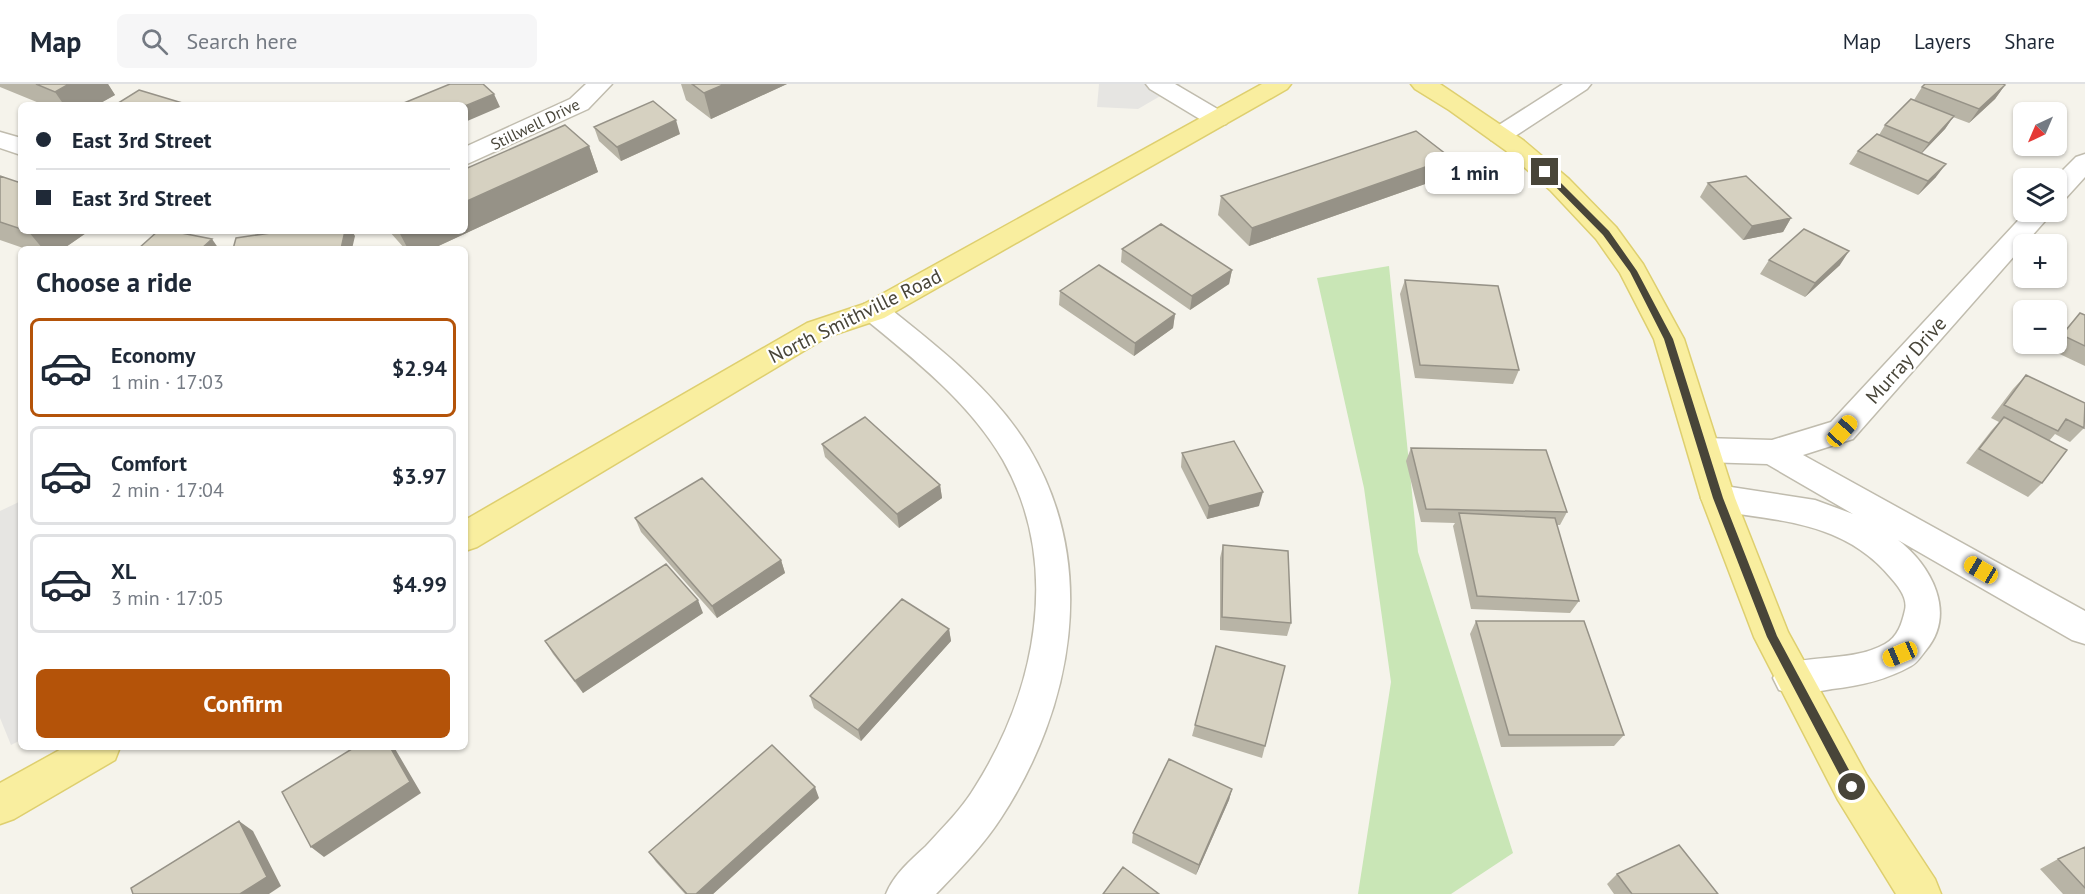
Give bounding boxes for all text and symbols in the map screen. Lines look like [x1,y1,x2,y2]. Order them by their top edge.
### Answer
search box [117,14,537,68]
text: Map [30,23,81,60]
icon: search [138,25,171,58]
text: Search here [186,27,297,55]
text: Map [1843,28,1881,55]
text: Layers [1914,28,1971,55]
text: Share [2004,28,2055,55]
street label: Stillwell Drive [487,94,583,154]
north arrow [2013,102,2067,156]
map controls [2013,102,2067,354]
text: East 3rd Street [72,126,212,154]
callout: 1 min [1425,151,1524,193]
route end [1531,158,1558,185]
text: 1 min [1450,160,1499,186]
button: layers [2013,168,2067,222]
text: East 3rd Street [72,184,212,212]
button: + [2013,234,2067,288]
street label: North Smithville Road [764,263,946,369]
text: Choose a ride [36,265,192,299]
button: − [2013,300,2067,354]
street label: Murray Drive [1860,311,1952,409]
icon: car [39,341,93,395]
text: Economy [111,341,195,369]
text: $2.94 [392,354,447,382]
text: 1 min · 17:03 [111,369,224,395]
car [1823,412,1861,450]
icon: car [39,449,93,503]
text: Comfort [111,449,187,477]
text: $3.97 [392,462,447,490]
text: 2 min · 17:04 [111,477,224,503]
car [1961,553,2001,587]
icon: car [39,557,93,611]
text: XL [111,557,136,585]
text: $4.99 [392,570,447,598]
text: 3 min · 17:05 [111,585,224,611]
car [1880,639,1920,669]
button: Confirm [36,669,450,738]
route start [1838,773,1865,800]

